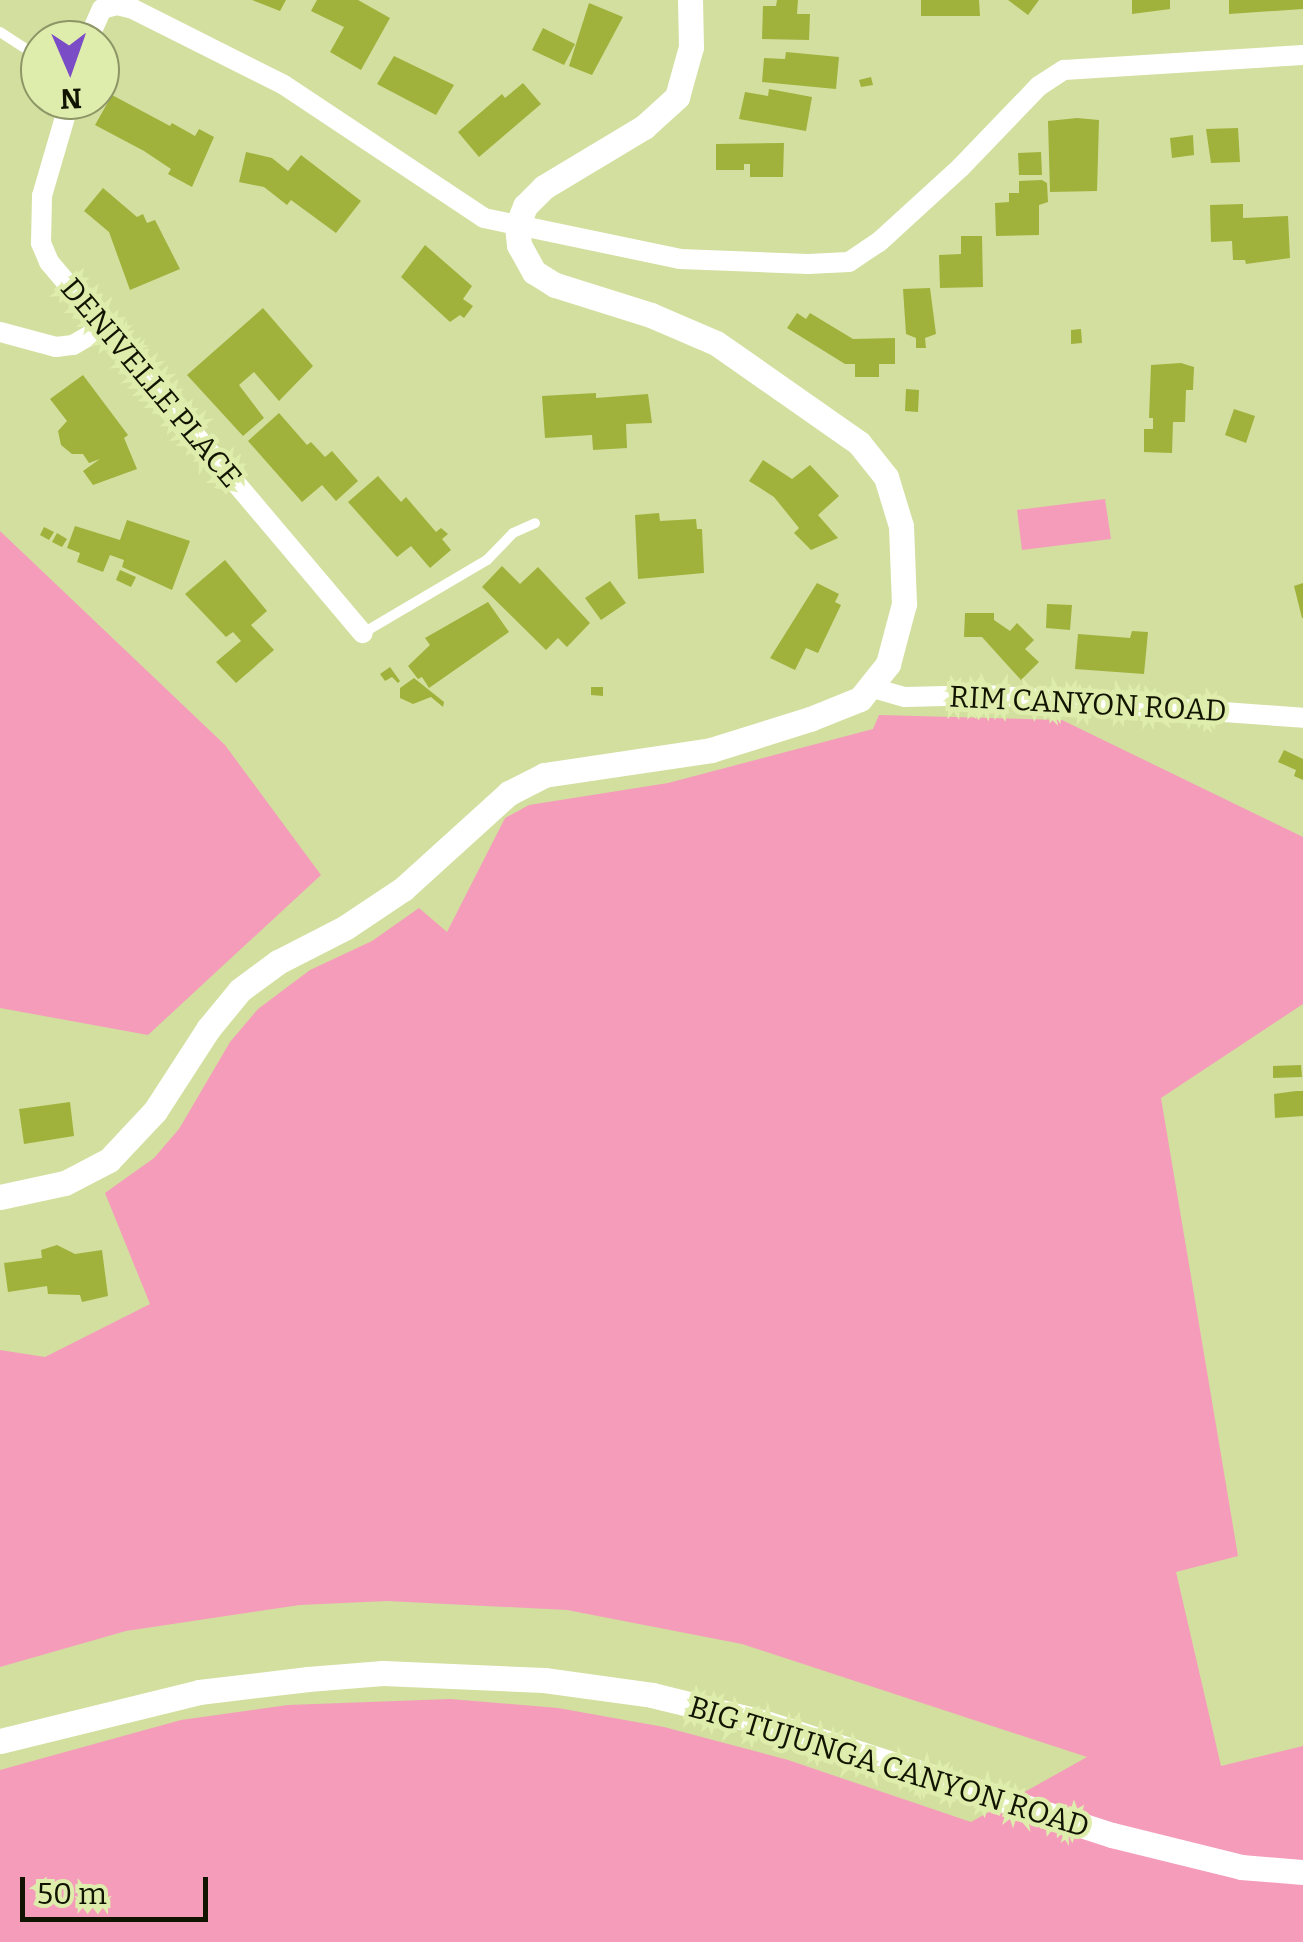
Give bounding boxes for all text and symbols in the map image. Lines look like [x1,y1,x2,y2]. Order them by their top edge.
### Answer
north arrow [20,20,120,120]
text: N [60,82,82,115]
street label: DENIVELLE PLACE [53,271,249,495]
street label: RIM CANYON ROAD [948,679,1228,729]
street label: BIG TUJUNGA CANYON ROAD [685,1689,1093,1845]
scale bar [25,1857,212,1919]
text: 50 m [37,1876,107,1912]

